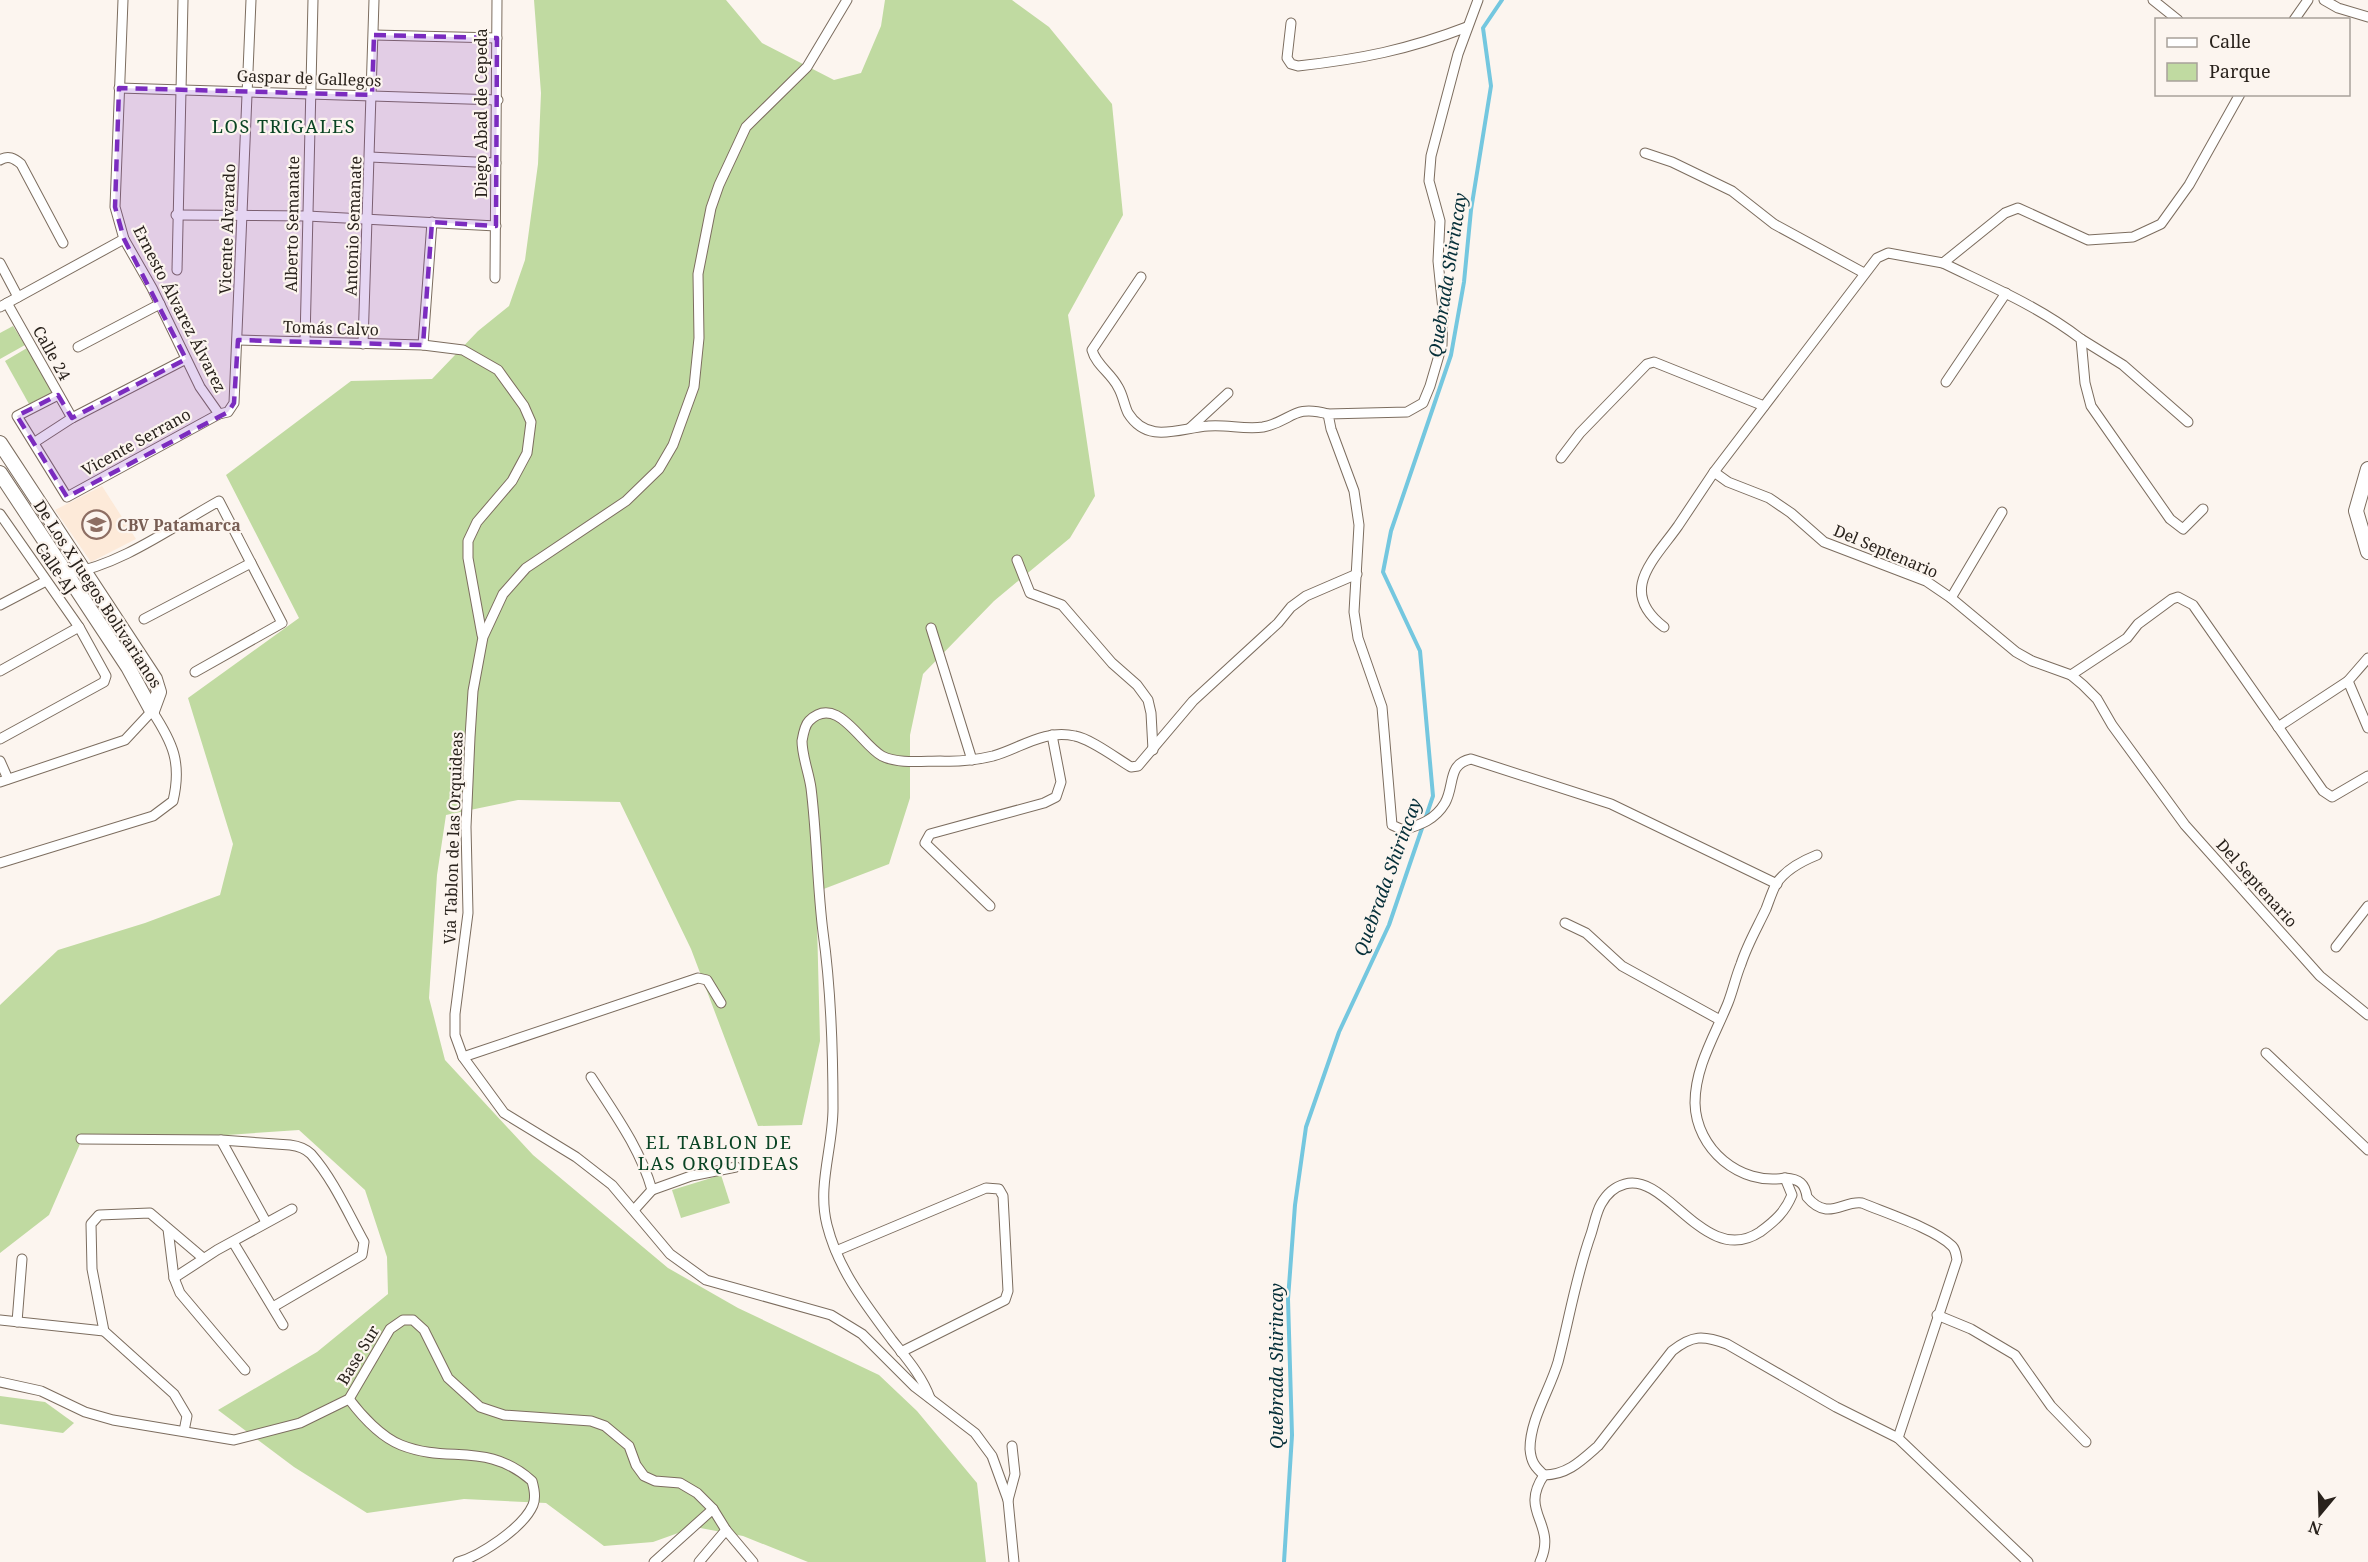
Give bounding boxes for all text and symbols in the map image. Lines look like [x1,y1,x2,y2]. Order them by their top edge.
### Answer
legend [2155,18,2350,96]
street label: Diego Abad de Cepeda [470,28,492,198]
text: Calle [2209,29,2251,53]
text: Parque [2209,59,2271,83]
street label: Gaspar de Gallegos [236,64,382,92]
district label: LOS TRIGALES [212,114,356,138]
street label: Alberto Semanate [280,156,304,292]
street label: Antonio Semanate [340,156,366,296]
street label: Vicente Alvarado [214,163,240,295]
water label: Quebrada Shirincay [1422,191,1472,359]
street label: Ernesto Álvarez Álvarez [128,222,232,396]
street label: Tomás Calvo [283,315,379,341]
street label: Calle 24 [28,322,76,384]
street label: Vicente Serrano [77,403,195,481]
street label: De Los X Juegos Bolivarianos [29,496,167,692]
school or university icon: CBV Patamarca [80,509,112,541]
place label: CBV Patamarca [117,514,241,536]
street label: Del Septenario [1830,519,1942,583]
street label: Calle AJ [30,538,82,598]
street label: Via Tablon de las Orquideas [438,731,468,945]
water label: Quebrada Shirincay [1347,794,1427,959]
street label: Del Septenario [2211,834,2303,932]
district label: EL TABLON DE LAS ORQUIDEAS [638,1130,800,1175]
water label: Quebrada Shirincay [1264,1283,1288,1449]
street label: Base Sur [332,1321,385,1389]
north arrow [2290,1484,2350,1544]
text: N [2305,1516,2325,1541]

